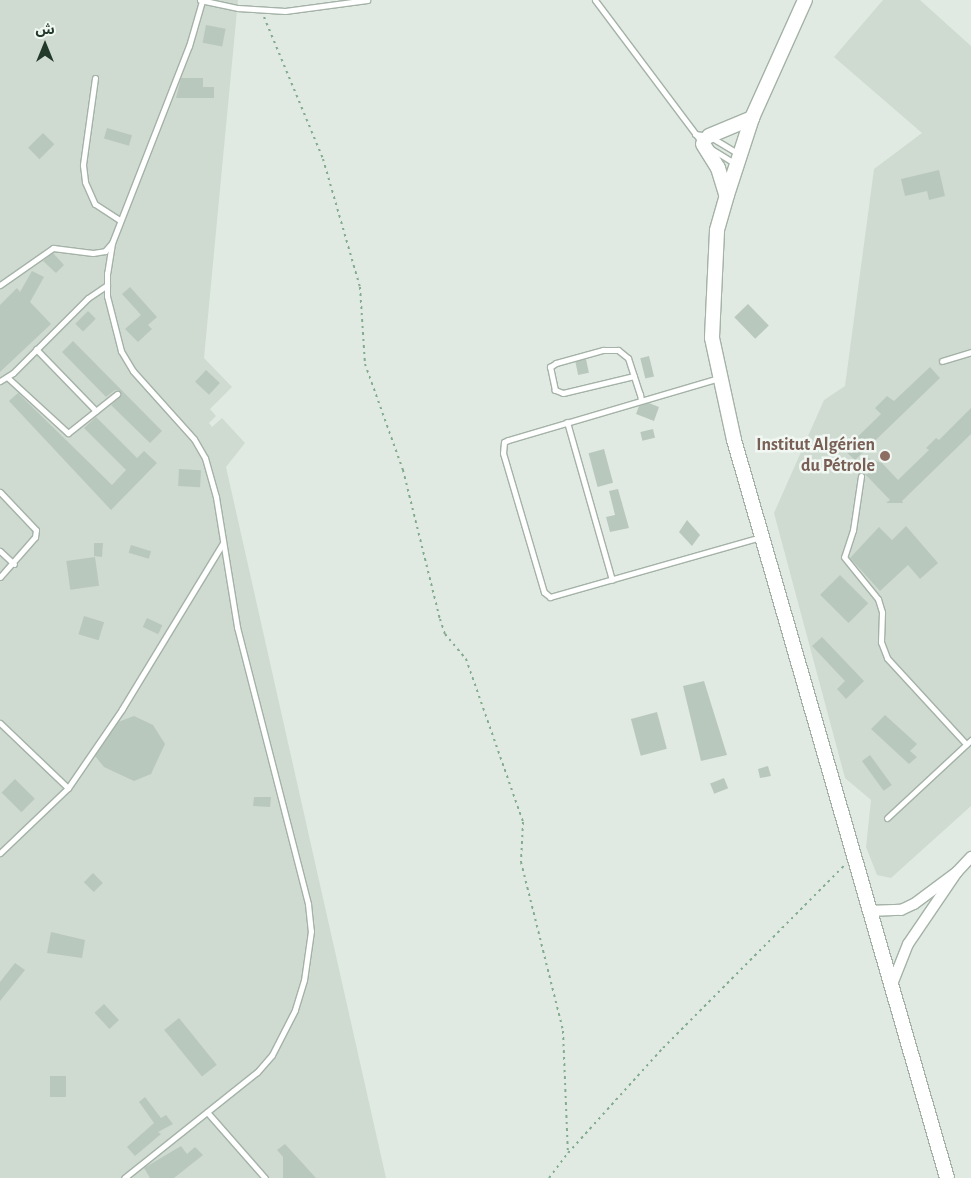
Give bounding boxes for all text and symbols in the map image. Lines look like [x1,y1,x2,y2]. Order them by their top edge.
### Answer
north arrow [20,20,70,70]
text: ش [35,23,55,37]
place label: Institut Algérien du Pétrole [756,435,875,478]
marker: Institut Algérien du Pétrole [879,450,891,462]

